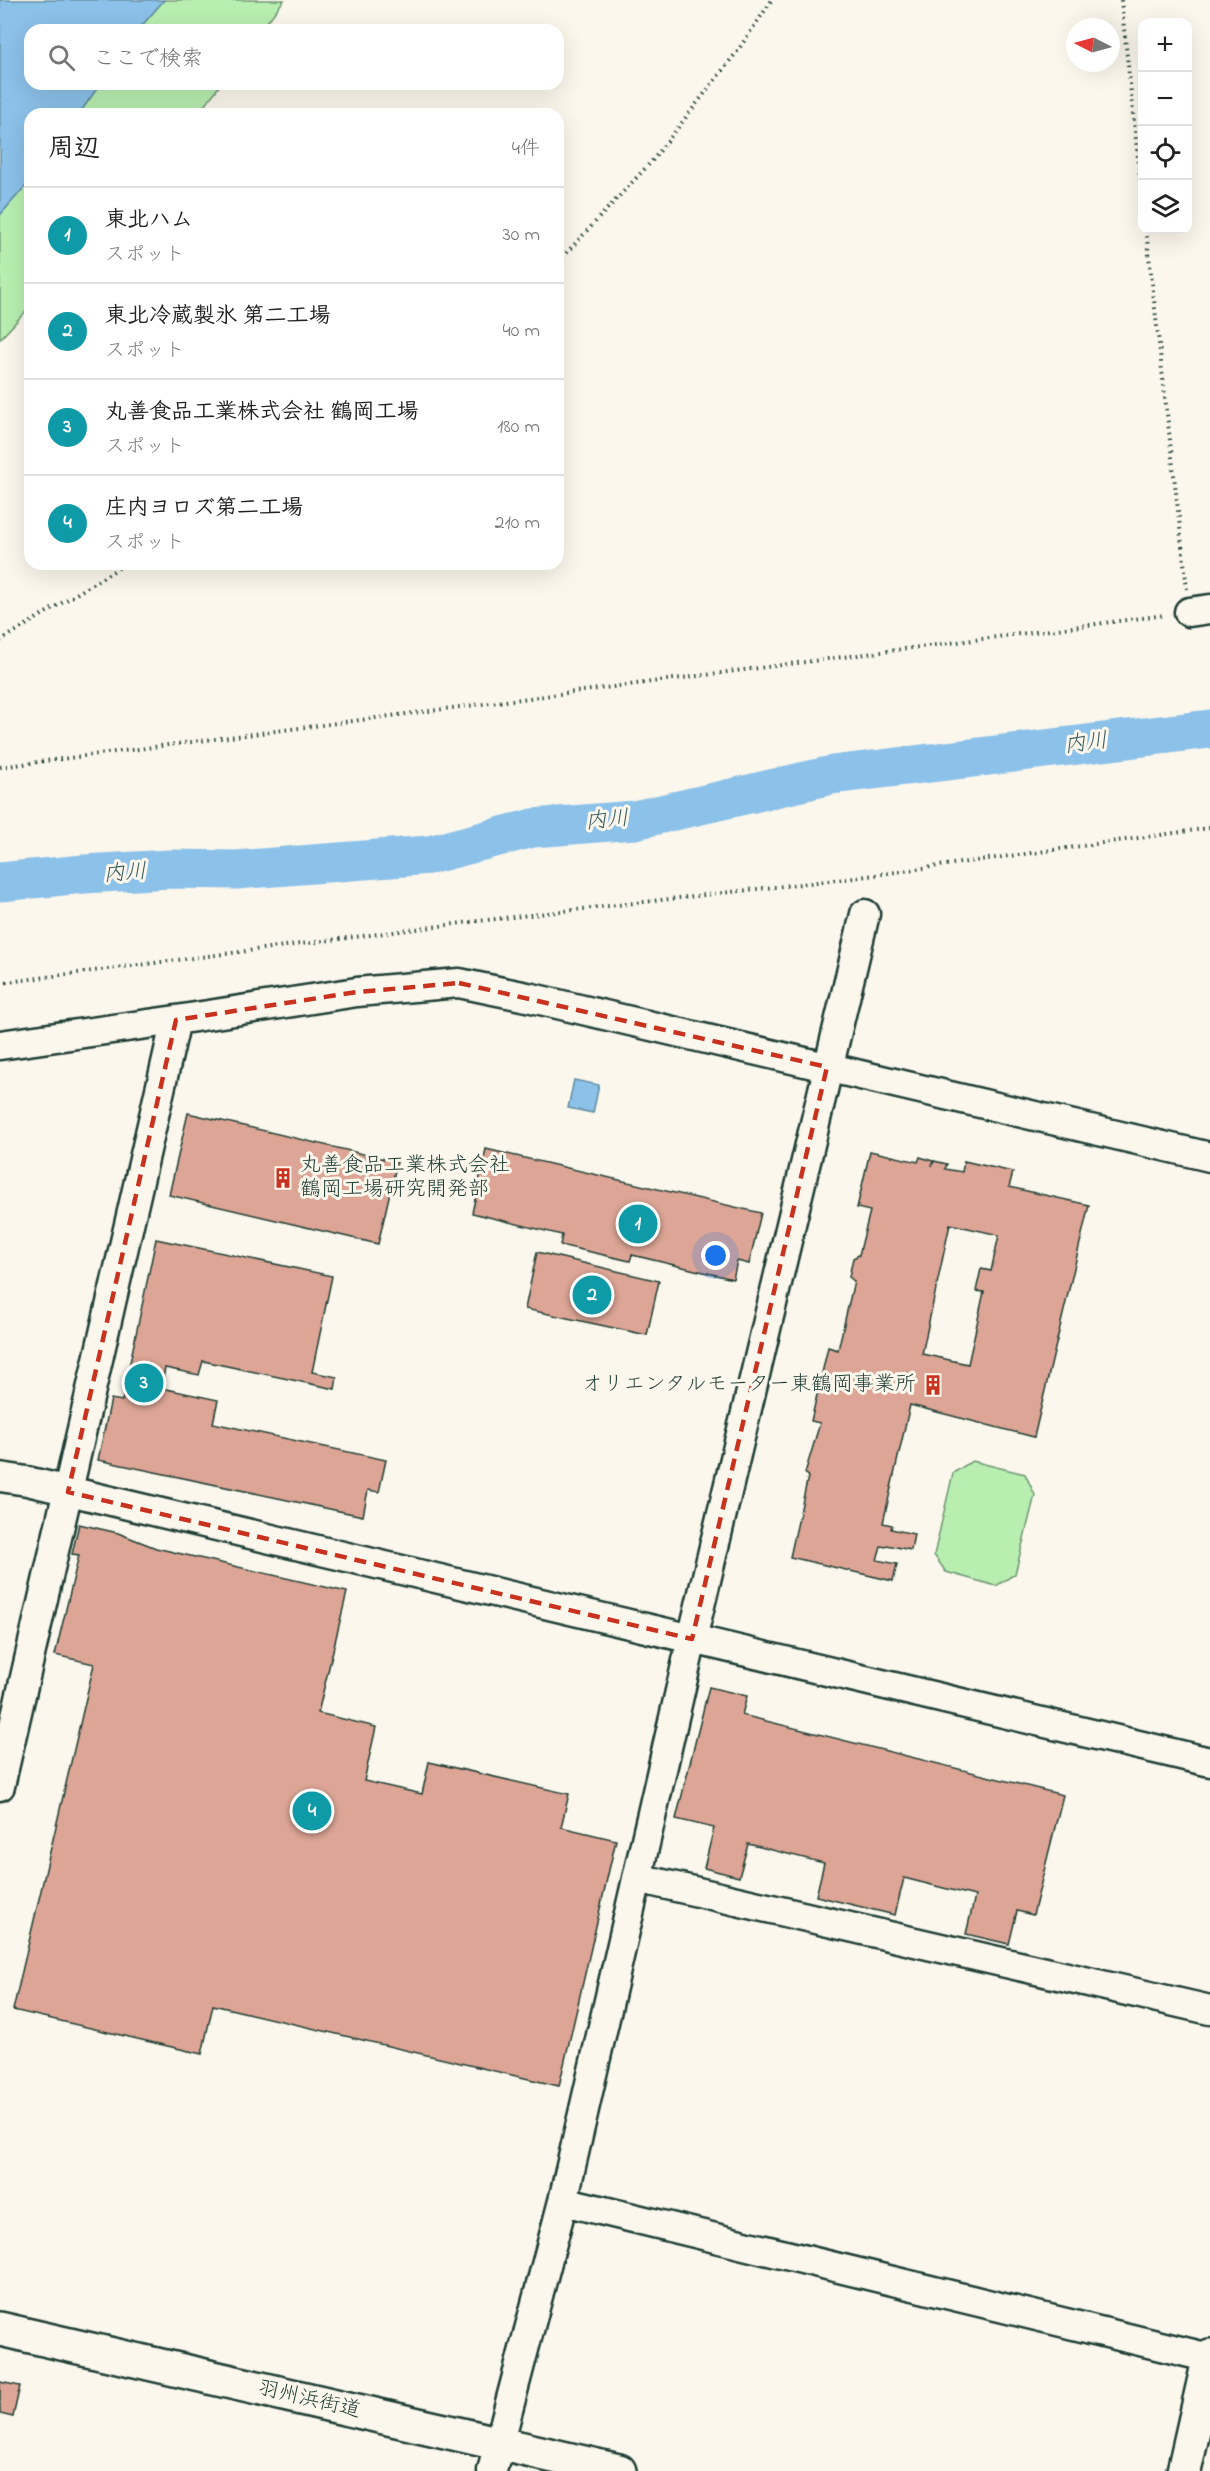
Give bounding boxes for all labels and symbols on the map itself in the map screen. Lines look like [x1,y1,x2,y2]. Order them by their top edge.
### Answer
north arrow [1066,18,1120,72]
water label: 内川 [1062,725,1110,763]
water label: 内川 [584,803,630,839]
water label: 内川 [102,857,148,891]
place label: 丸善食品工業株式会社 鶴岡工場研究開発部 [300,1151,510,1205]
building icon: 丸善食品工業株式会社 鶴岡工場研究開発部 [271,1166,295,1190]
pin: 1 [618,1202,658,1246]
your location [701,1241,730,1270]
pin: 2 [572,1272,612,1318]
pin: 3 [124,1360,164,1406]
place label: オリエンタルモーター東鶴岡事業所 [582,1370,916,1400]
building icon: オリエンタルモーター東鶴岡事業所 [921,1373,945,1397]
pin: 4 [292,1788,332,1834]
street label: 羽州浜街道 [254,2374,364,2426]

